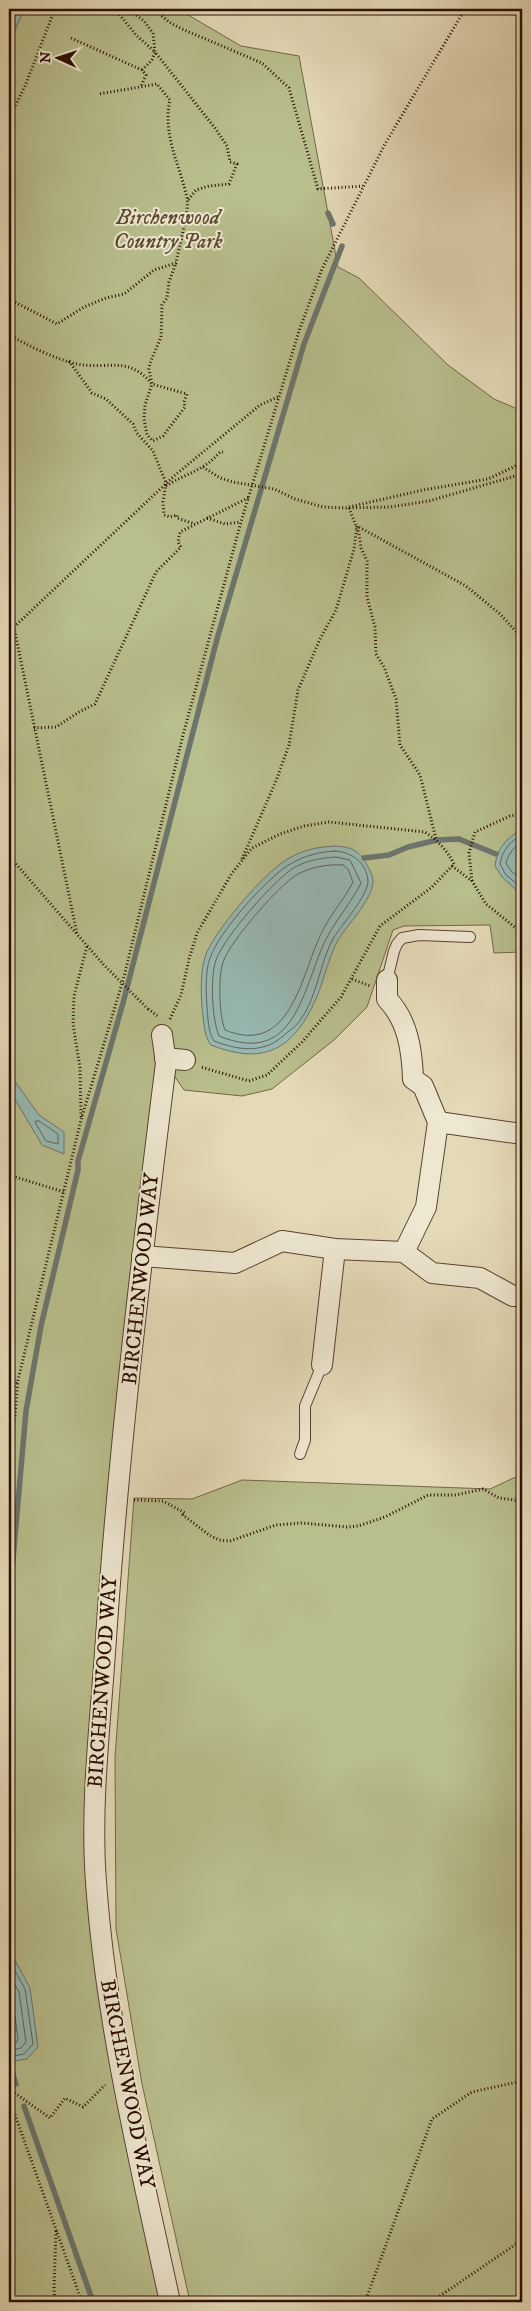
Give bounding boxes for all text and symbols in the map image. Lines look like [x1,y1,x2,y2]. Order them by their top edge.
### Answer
north arrow [32,32,82,82]
text: N [37,51,55,64]
park label: Birchenwood Country Park [113,205,223,255]
street label: BIRCHENWOOD WAY [117,1171,165,1386]
street label: BIRCHENWOOD WAY [83,1574,123,1789]
street label: BIRCHENWOOD WAY [94,1977,160,2192]

